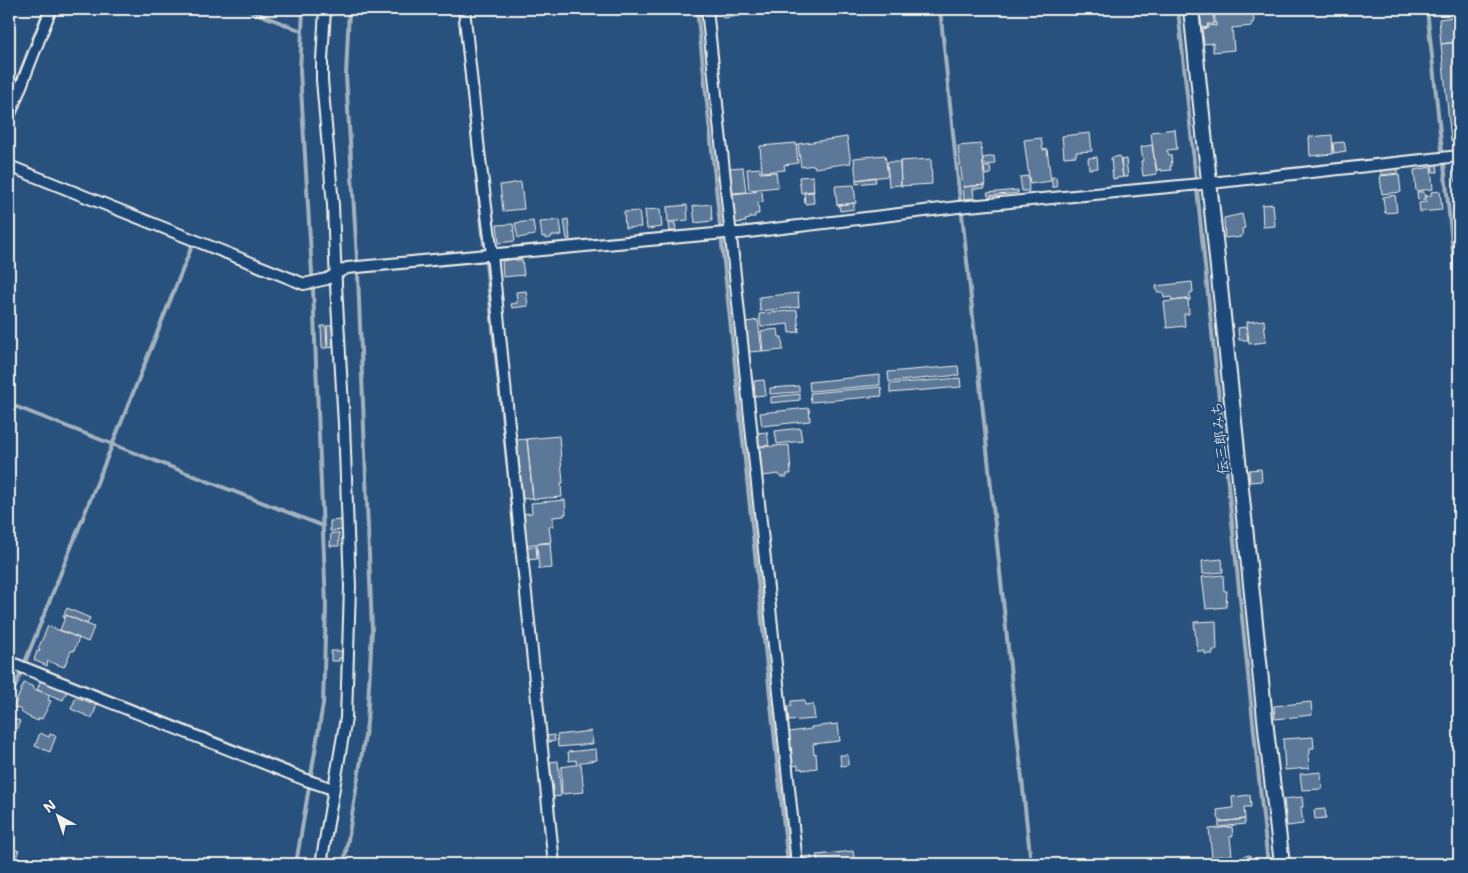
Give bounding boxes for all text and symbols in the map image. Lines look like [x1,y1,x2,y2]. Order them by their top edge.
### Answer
street label: 伝三郎みち [1206,400,1234,476]
north arrow [32,790,82,840]
text: N [40,796,60,817]

